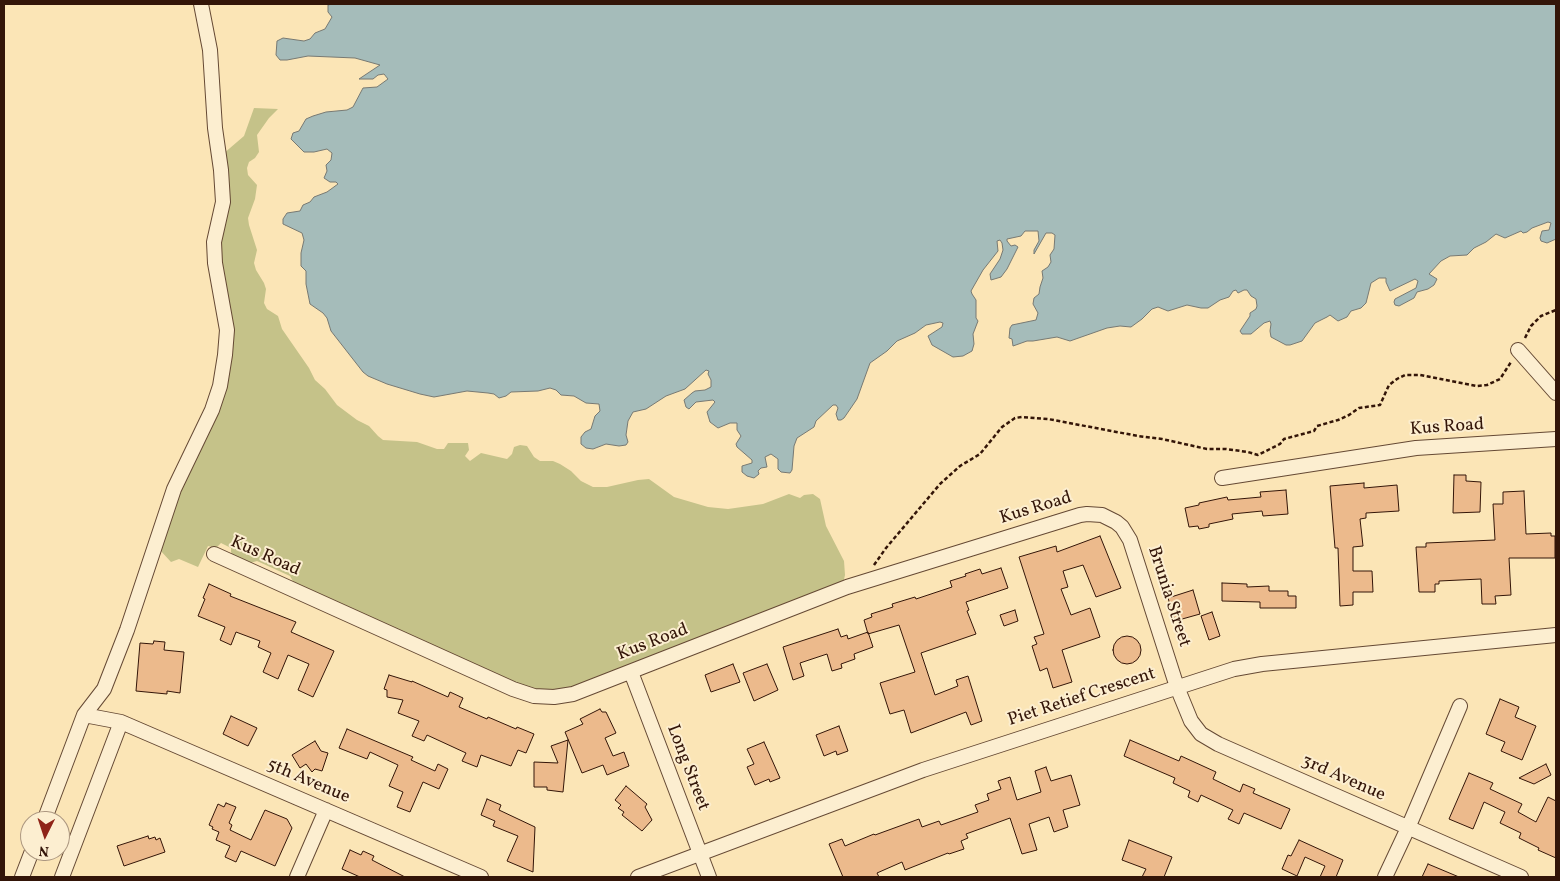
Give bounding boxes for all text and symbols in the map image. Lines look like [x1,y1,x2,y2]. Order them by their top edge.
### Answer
street label: Kus Road [1409,415,1485,441]
street label: Kus Road [997,488,1075,530]
street label: Kus Road [227,532,303,582]
street label: Brunia Street [1142,544,1194,650]
street label: Kus Road [614,620,692,666]
street label: Piet Retief Crescent [1005,664,1159,732]
street label: Long Street [661,722,713,814]
street label: 3rd Avenue [1298,751,1388,807]
street label: 5th Avenue [263,755,353,809]
north arrow [20,811,70,861]
text: N [38,841,50,860]

